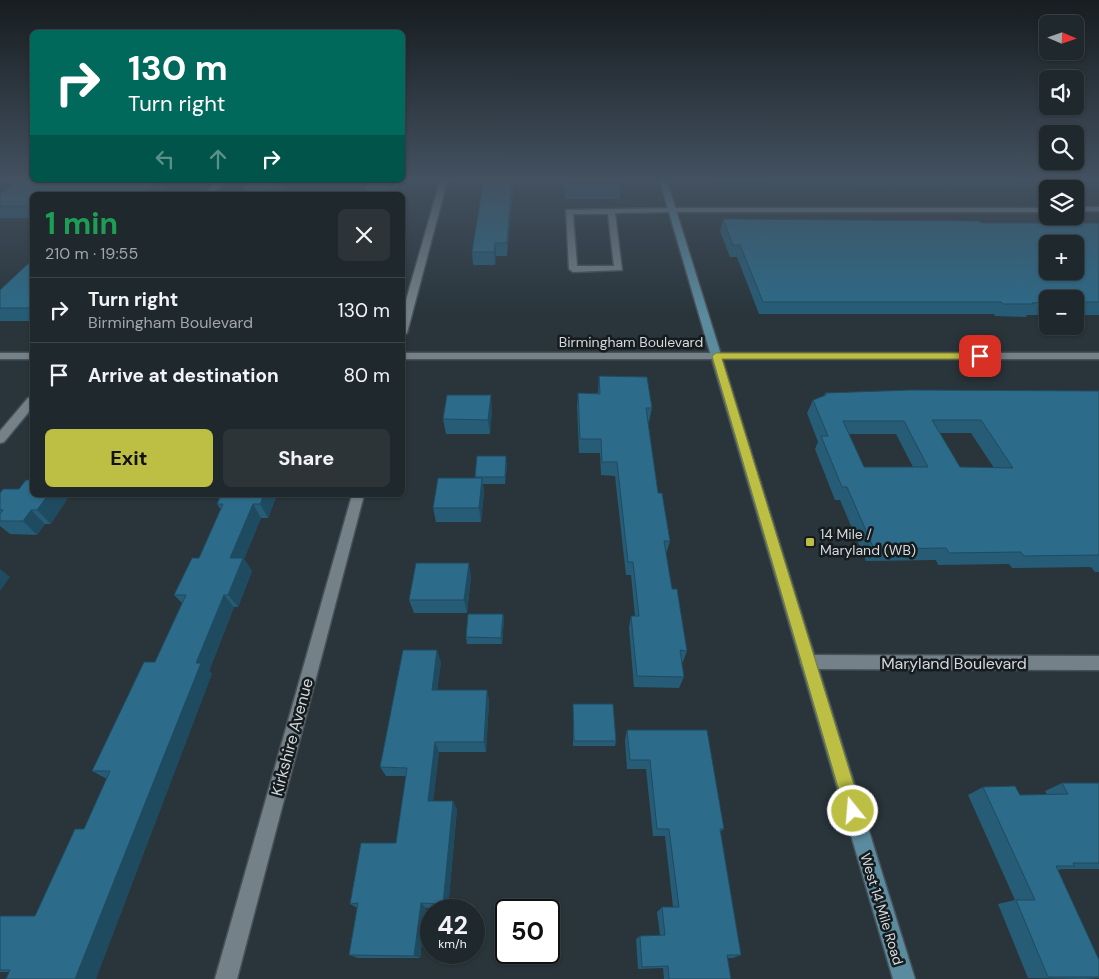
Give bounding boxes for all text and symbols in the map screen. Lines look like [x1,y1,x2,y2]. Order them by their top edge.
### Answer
north arrow [1039,15,1084,60]
map controls [1039,15,1084,335]
text: 130 m [128,45,228,91]
icon: right [45,50,110,115]
button: sound [1039,70,1084,115]
text: Turn right [128,89,225,118]
button: search [1039,125,1084,170]
icon: left [151,145,179,173]
icon: ahead [204,145,232,173]
icon: right [257,145,285,173]
button: layers [1039,180,1084,225]
text: 1 min [45,204,118,243]
button: close [338,209,390,261]
button: + [1039,235,1084,280]
text: 210 m · 19:55 [45,243,138,264]
text: Turn right [88,287,178,312]
button: − [1039,290,1084,335]
icon: right [45,296,73,324]
text: 130 m [338,298,390,323]
text: Birmingham Boulevard [88,312,253,333]
street label: Birmingham Boulevard [559,333,703,351]
pin [959,335,1001,377]
icon: arrive [966,342,994,370]
icon: arrive [45,361,73,389]
text: Arrive at destination [88,363,279,388]
text: 80 m [343,363,390,388]
button: Exit [45,429,213,487]
button: Share [223,429,390,487]
place label: 14 Mile / Maryland (WB) [820,525,916,559]
marker: 14 Mile / Maryland (WB) [804,536,816,548]
street label: Maryland Boulevard [881,653,1027,674]
street label: Kirkshire Avenue [266,676,318,798]
position arrow [826,784,878,836]
street label: West 14 Mile Road [856,851,908,967]
speed limit sign: 50 [495,899,560,964]
text: 42 [437,909,468,942]
text: km/h [438,936,467,952]

